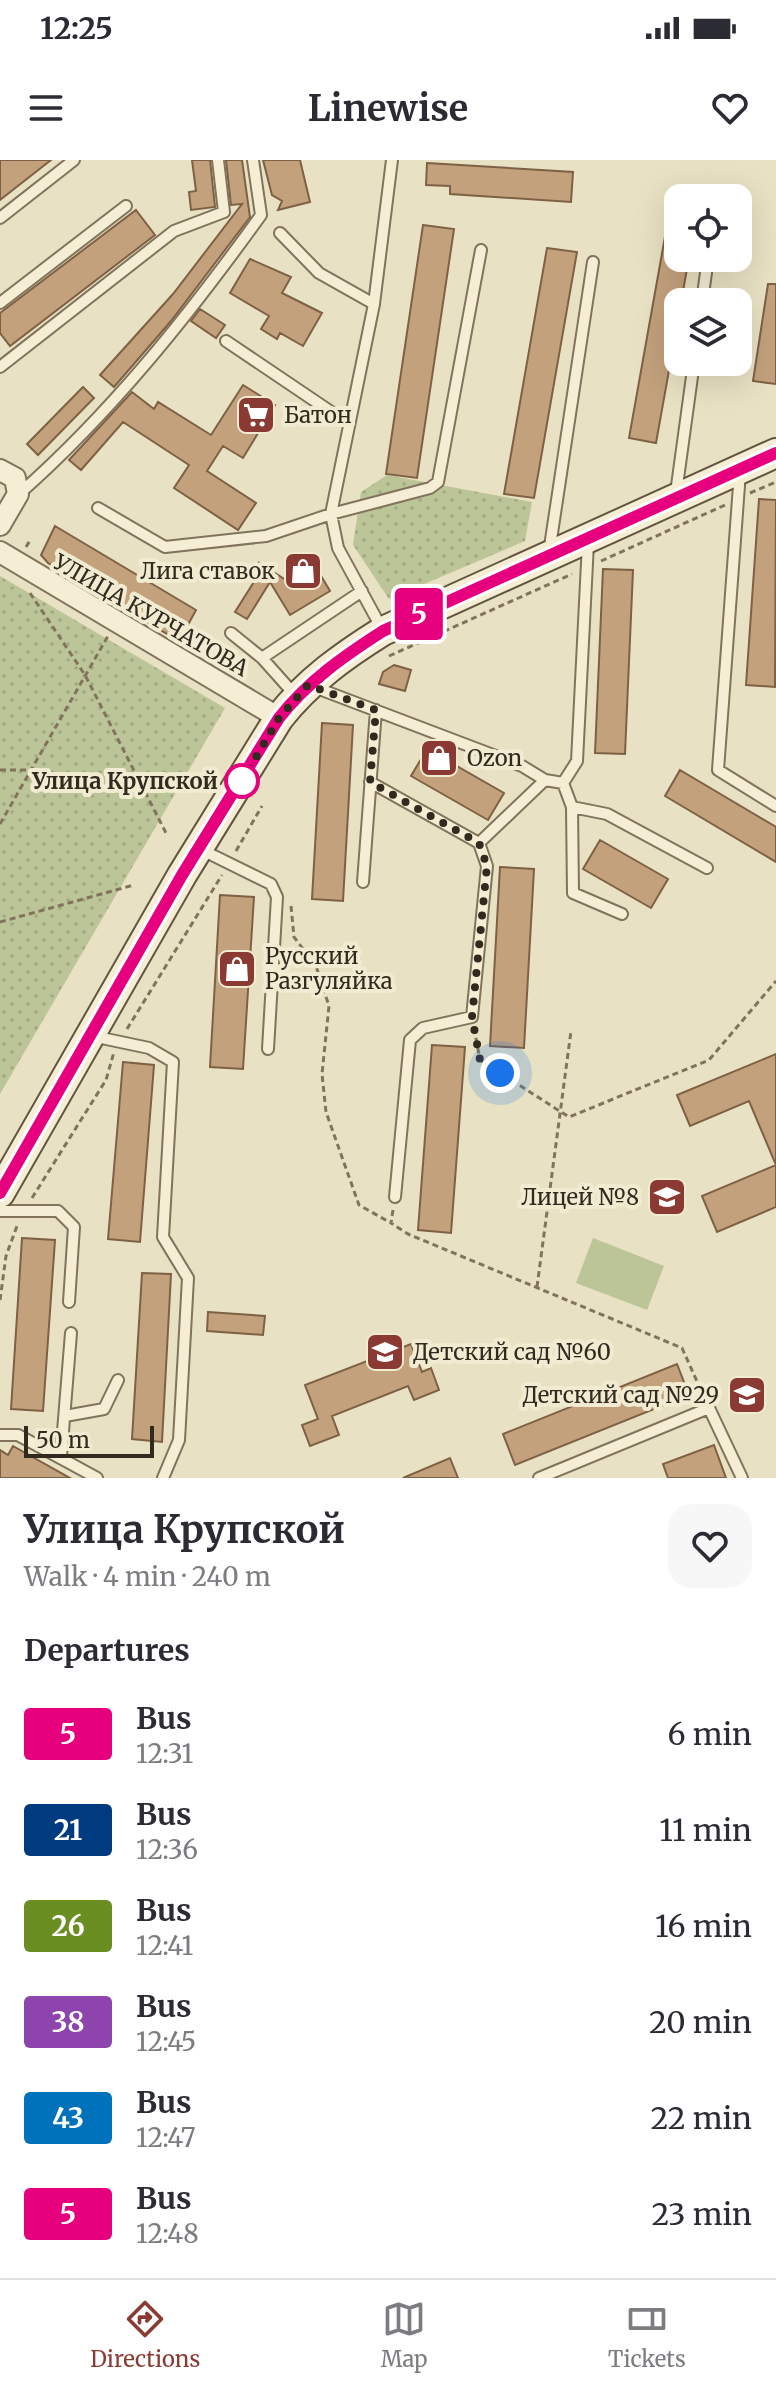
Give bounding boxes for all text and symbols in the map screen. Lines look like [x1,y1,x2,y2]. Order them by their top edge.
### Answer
text: 12:25 [40,9,113,47]
icon: menu [24,86,68,130]
text: Linewise [308,86,468,131]
icon: heart [708,86,752,130]
map controls [664,184,752,376]
button: locate [664,184,752,272]
button: layers [664,288,752,376]
supermarket icon: Батон [235,394,277,436]
place label: Батон [284,401,352,429]
street label: УЛИЦА КУРЧАТОВА [48,547,254,683]
shop icon: Лига ставок [282,550,324,592]
place label: Лига ставок [140,557,275,585]
line badge: 5 [393,588,445,640]
text: 5 [411,596,427,632]
shop icon: Ozon [418,737,460,779]
place label: Ozon [467,744,523,772]
marker: Улица Крупской [225,764,259,798]
place label: Улица Крупской [31,767,218,795]
place label: Русский Разгуляйка [265,942,393,995]
shop icon: Русский Разгуляйка [216,948,258,990]
your location [480,1053,520,1093]
school or university icon: Лицей №8 [646,1176,688,1218]
place label: Лицей №8 [521,1183,639,1211]
school or university icon: Детский сад №60 [364,1331,406,1373]
place label: Детский сад №60 [413,1338,611,1366]
school or university icon: Детский сад №29 [726,1374,768,1416]
place label: Детский сад №29 [522,1381,719,1409]
scale bar [24,1422,154,1458]
text: 50 m [36,1426,90,1454]
button: heart [668,1504,752,1588]
text: Улица Крупской [24,1506,345,1553]
text: Walk · 4 min · 240 m [24,1560,271,1593]
text: Departures [24,1631,190,1669]
text: Bus [136,1699,192,1737]
text: 6 min [667,1715,752,1753]
text: 5 [60,1716,76,1752]
text: 12:31 [136,1737,193,1770]
text: Bus [136,1795,192,1833]
text: 11 min [659,1811,752,1849]
text: 21 [54,1812,82,1848]
text: 12:36 [136,1833,198,1866]
text: Bus [136,1891,192,1929]
text: 16 min [655,1907,752,1945]
text: 26 [51,1908,85,1944]
text: 12:41 [136,1929,193,1962]
text: Bus [136,1987,192,2025]
text: 20 min [649,2003,752,2041]
text: 38 [51,2004,85,2040]
text: 12:45 [136,2025,196,2058]
text: Bus [136,2083,192,2121]
text: 22 min [650,2099,752,2137]
text: 43 [52,2100,84,2136]
text: 12:47 [136,2121,196,2154]
text: Bus [136,2179,192,2217]
text: 23 min [652,2195,752,2233]
text: 5 [60,2196,76,2232]
text: 12:48 [136,2217,199,2250]
tab: Directions [90,2297,200,2373]
tab: Map [381,2297,428,2373]
tab: Tickets [608,2297,686,2373]

